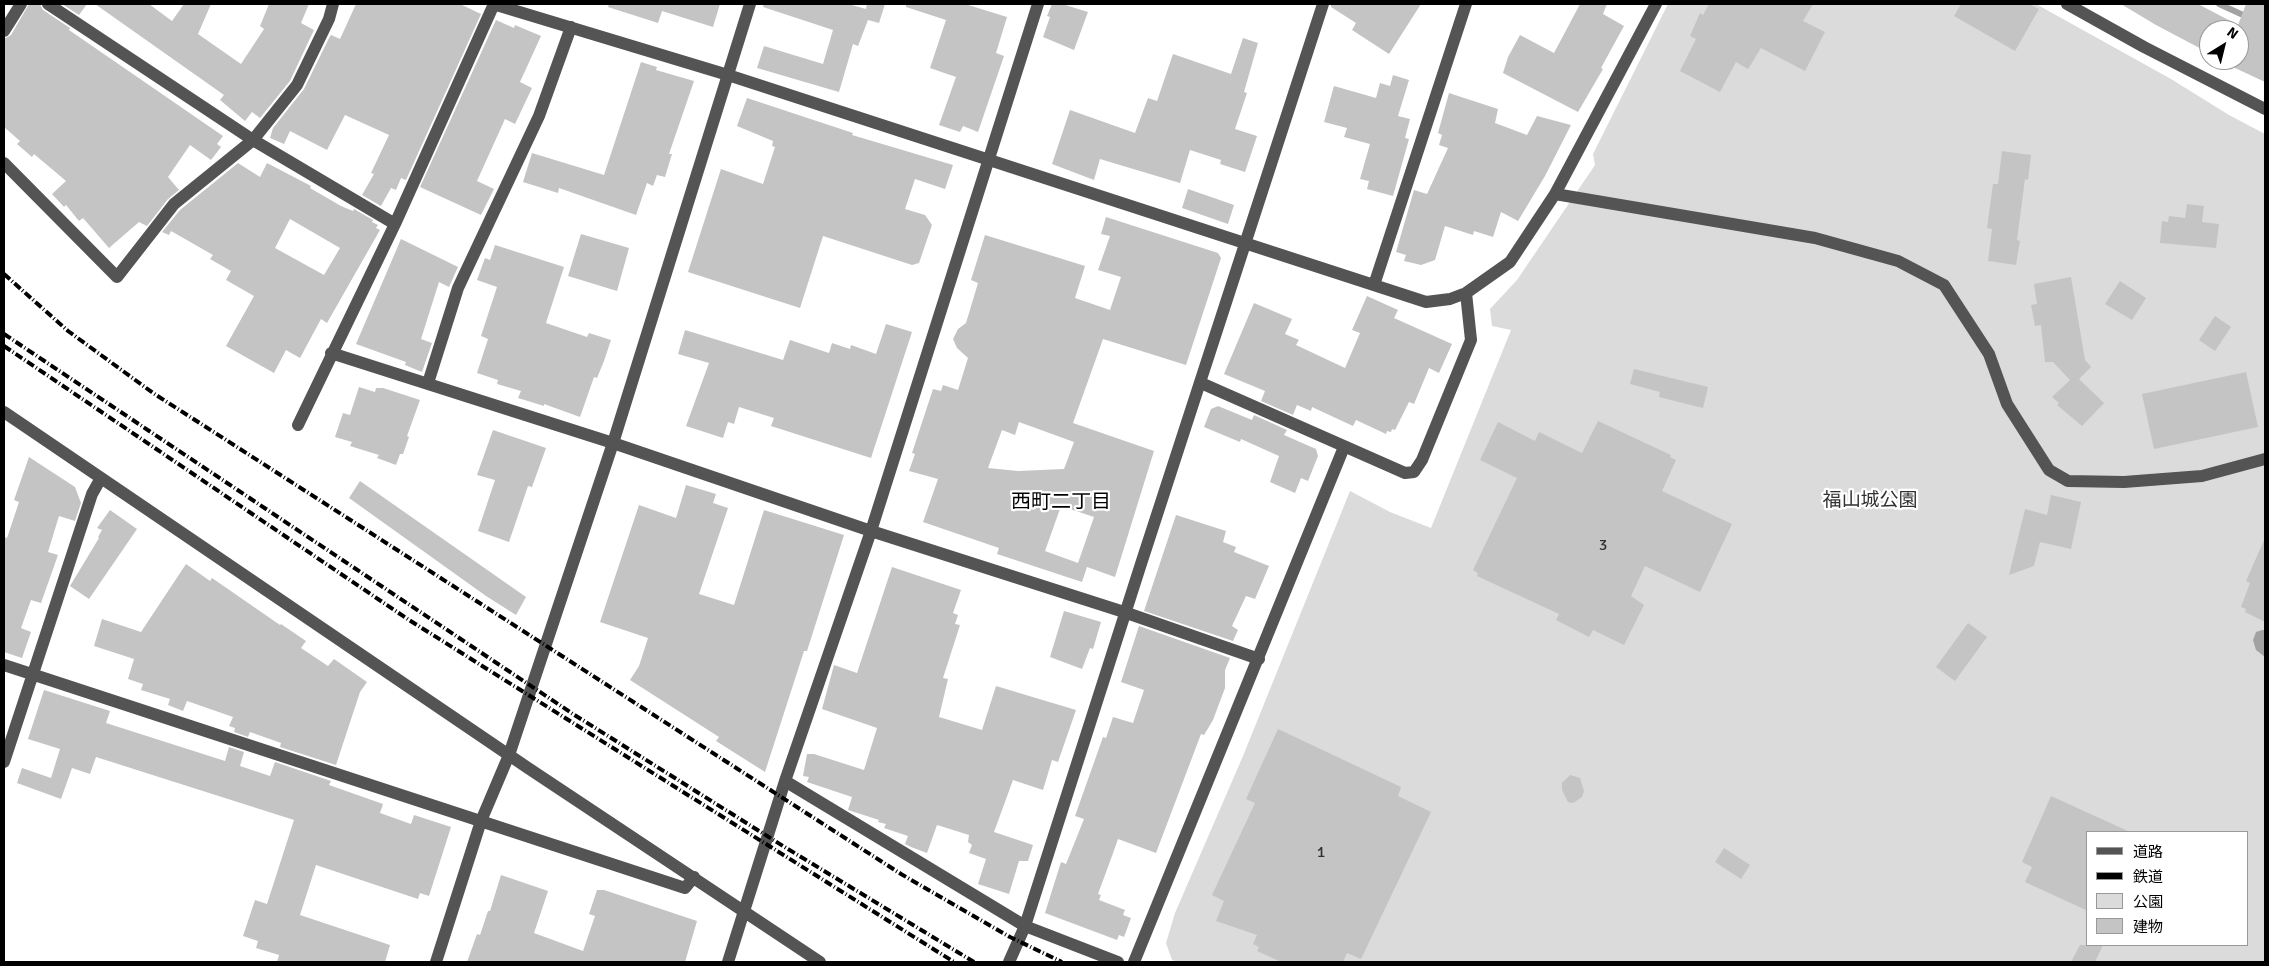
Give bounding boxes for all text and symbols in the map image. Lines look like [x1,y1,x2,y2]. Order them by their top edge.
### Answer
north arrow [2199,20,2249,70]
text: N [2224,24,2241,43]
park label: 福山城公園 [1823,490,1917,512]
district label: 西町二丁目 [1011,491,1111,515]
house number: 3 [1599,536,1607,556]
legend [2086,831,2249,946]
house number: 1 [1317,843,1325,863]
text: 道路 [2133,843,2163,861]
text: 鉄道 [2133,868,2163,886]
text: 公園 [2133,893,2163,911]
text: 建物 [2133,918,2163,936]

